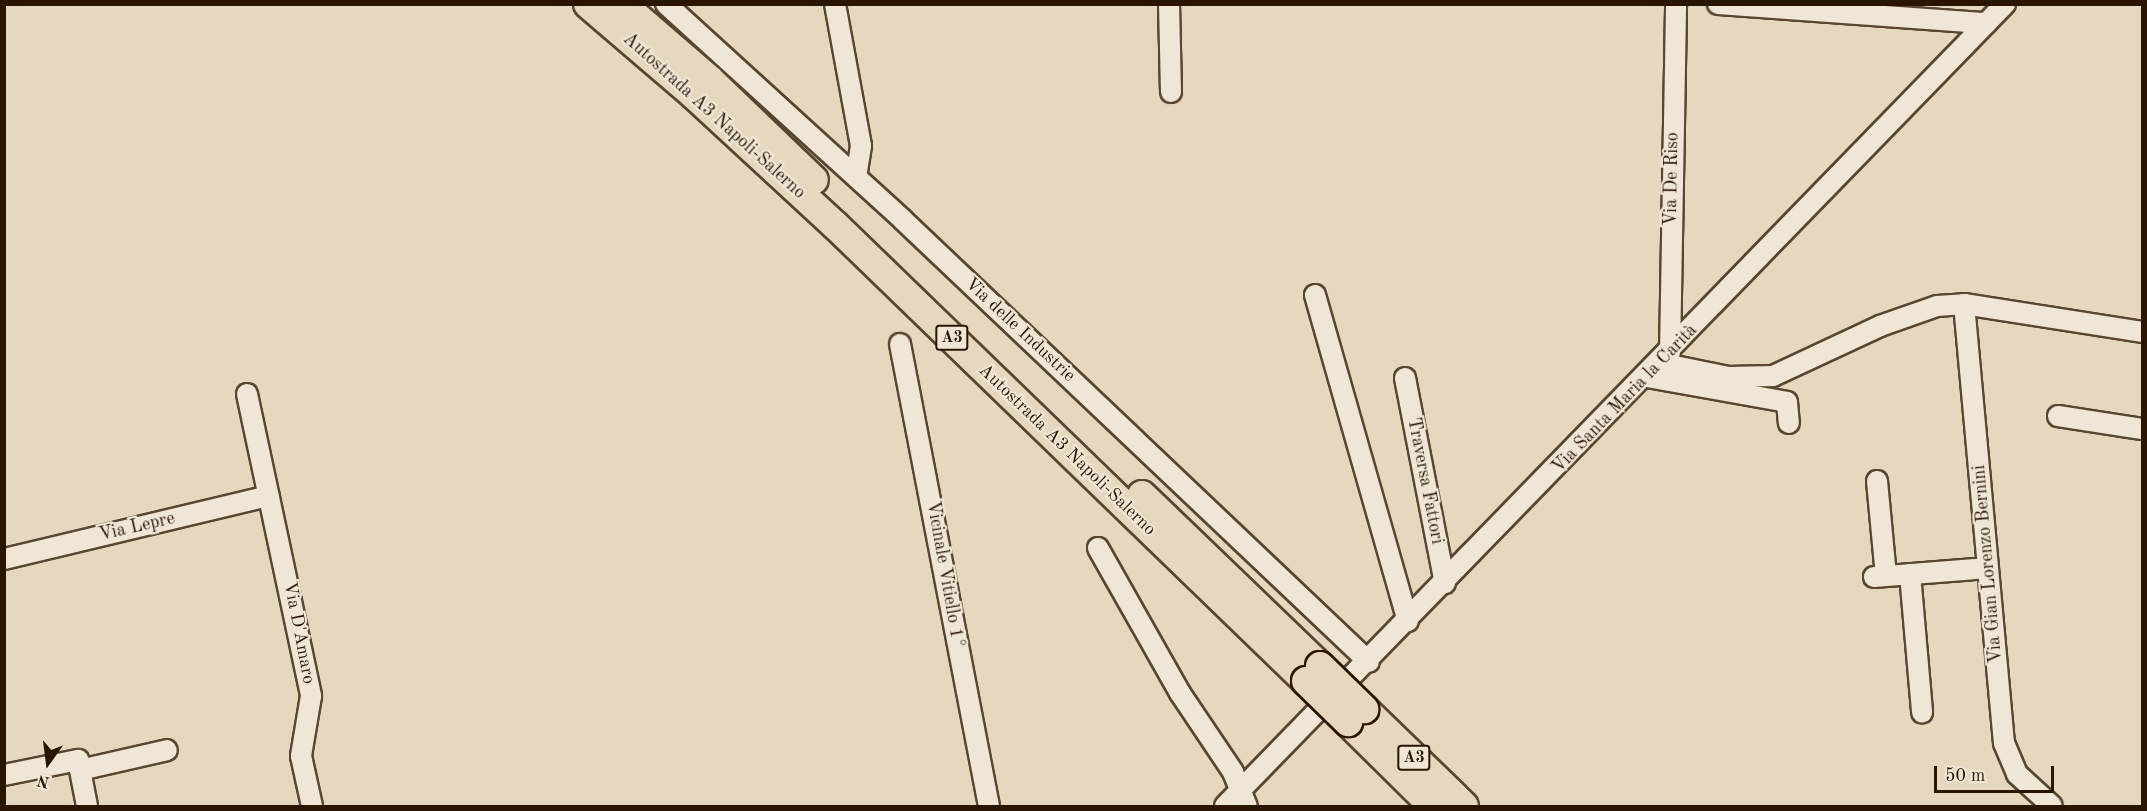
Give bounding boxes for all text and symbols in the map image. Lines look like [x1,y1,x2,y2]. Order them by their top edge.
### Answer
street label: Autostrada A3 Napoli-Salerno [618,28,810,204]
street label: Via De Riso [1660,132,1684,226]
street label: Via delle Industrie [960,273,1080,387]
street label: Via Santa Maria la Carità [1548,320,1702,478]
road number: A3 [934,325,970,351]
street label: Autostrada A3 Napoli-Salerno [974,360,1160,540]
street label: Traversa Fattori [1402,416,1448,546]
street label: Via Gian Lorenzo Bernini [1969,464,2007,664]
street label: Vicinale Vitiello 1° [921,500,969,650]
street label: Via Lepre [97,508,177,546]
street label: Via D'Amaro [279,580,319,686]
north arrow [18,733,78,793]
road number: A3 [1396,745,1432,771]
scale bar [1937,754,2057,792]
text: 50 m [1945,767,1985,785]
text: N [36,771,52,790]

